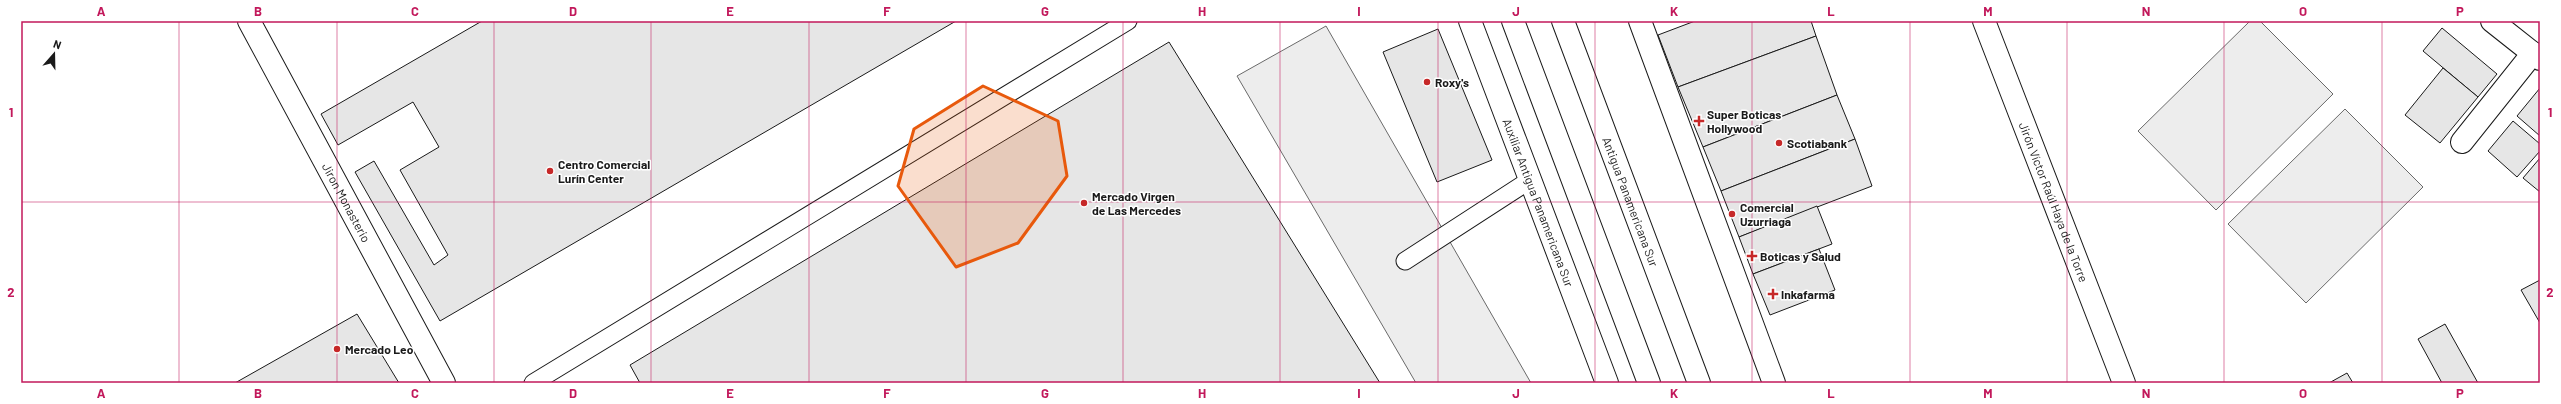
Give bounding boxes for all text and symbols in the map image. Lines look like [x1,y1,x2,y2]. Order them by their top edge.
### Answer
text: A [97,3,106,19]
text: B [254,3,262,19]
text: C [411,3,419,19]
text: D [569,3,577,19]
text: E [726,3,734,19]
text: F [883,3,891,19]
text: G [1041,3,1049,19]
text: H [1198,3,1206,19]
text: I [1357,3,1361,19]
text: J [1512,3,1520,19]
text: K [1670,3,1678,19]
text: L [1827,3,1835,19]
text: M [1983,3,1993,19]
text: N [2142,3,2150,19]
text: O [2299,3,2307,19]
text: P [2456,3,2464,19]
north arrow [34,34,74,74]
text: N [52,37,63,51]
place label: Roxy's [1435,75,1469,89]
marker: Roxy's [1422,77,1432,87]
text: 1 [9,104,13,120]
text: 1 [2548,104,2552,120]
place label: Super Boticas Hollywood [1707,107,1781,135]
street label: Auxiliar Antigua Panamericana Sur [1501,116,1577,289]
marker: Super Boticas Hollywood [1694,116,1704,126]
street label: Jirón Víctor Raúl Haya de la Torre [2017,120,2091,284]
street label: Antigua Panamericana Sur [1600,135,1662,269]
place label: Scotiabank [1787,136,1848,150]
marker: Scotiabank [1774,138,1784,148]
place label: Centro Comercial Lurín Center [558,157,650,185]
street label: Jiron Monasterio [320,160,374,244]
marker: Centro Comercial Lurín Center [545,166,555,176]
place label: Mercado Virgen de Las Mercedes [1092,189,1181,217]
marker: Mercado Virgen de Las Mercedes [1079,198,1089,208]
place label: Comercial Uzurriaga [1740,200,1794,228]
marker: Comercial Uzurriaga [1727,209,1737,219]
place label: Boticas y Salud [1760,249,1841,263]
marker: Boticas y Salud [1747,251,1757,261]
text: 2 [7,284,15,300]
text: 2 [2546,284,2554,300]
place label: Inkafarma [1781,287,1835,301]
marker: Inkafarma [1768,289,1778,299]
place label: Mercado Leo [345,342,414,356]
marker: Mercado Leo [332,344,342,354]
text: A [97,385,106,401]
text: B [254,385,262,401]
text: C [411,385,419,401]
text: D [569,385,577,401]
text: E [726,385,734,401]
text: F [883,385,891,401]
text: G [1041,385,1049,401]
text: H [1198,385,1206,401]
text: I [1357,385,1361,401]
text: J [1512,385,1520,401]
text: K [1670,385,1678,401]
text: L [1827,385,1835,401]
text: M [1983,385,1993,401]
text: N [2142,385,2150,401]
text: O [2299,385,2307,401]
text: P [2456,385,2464,401]

